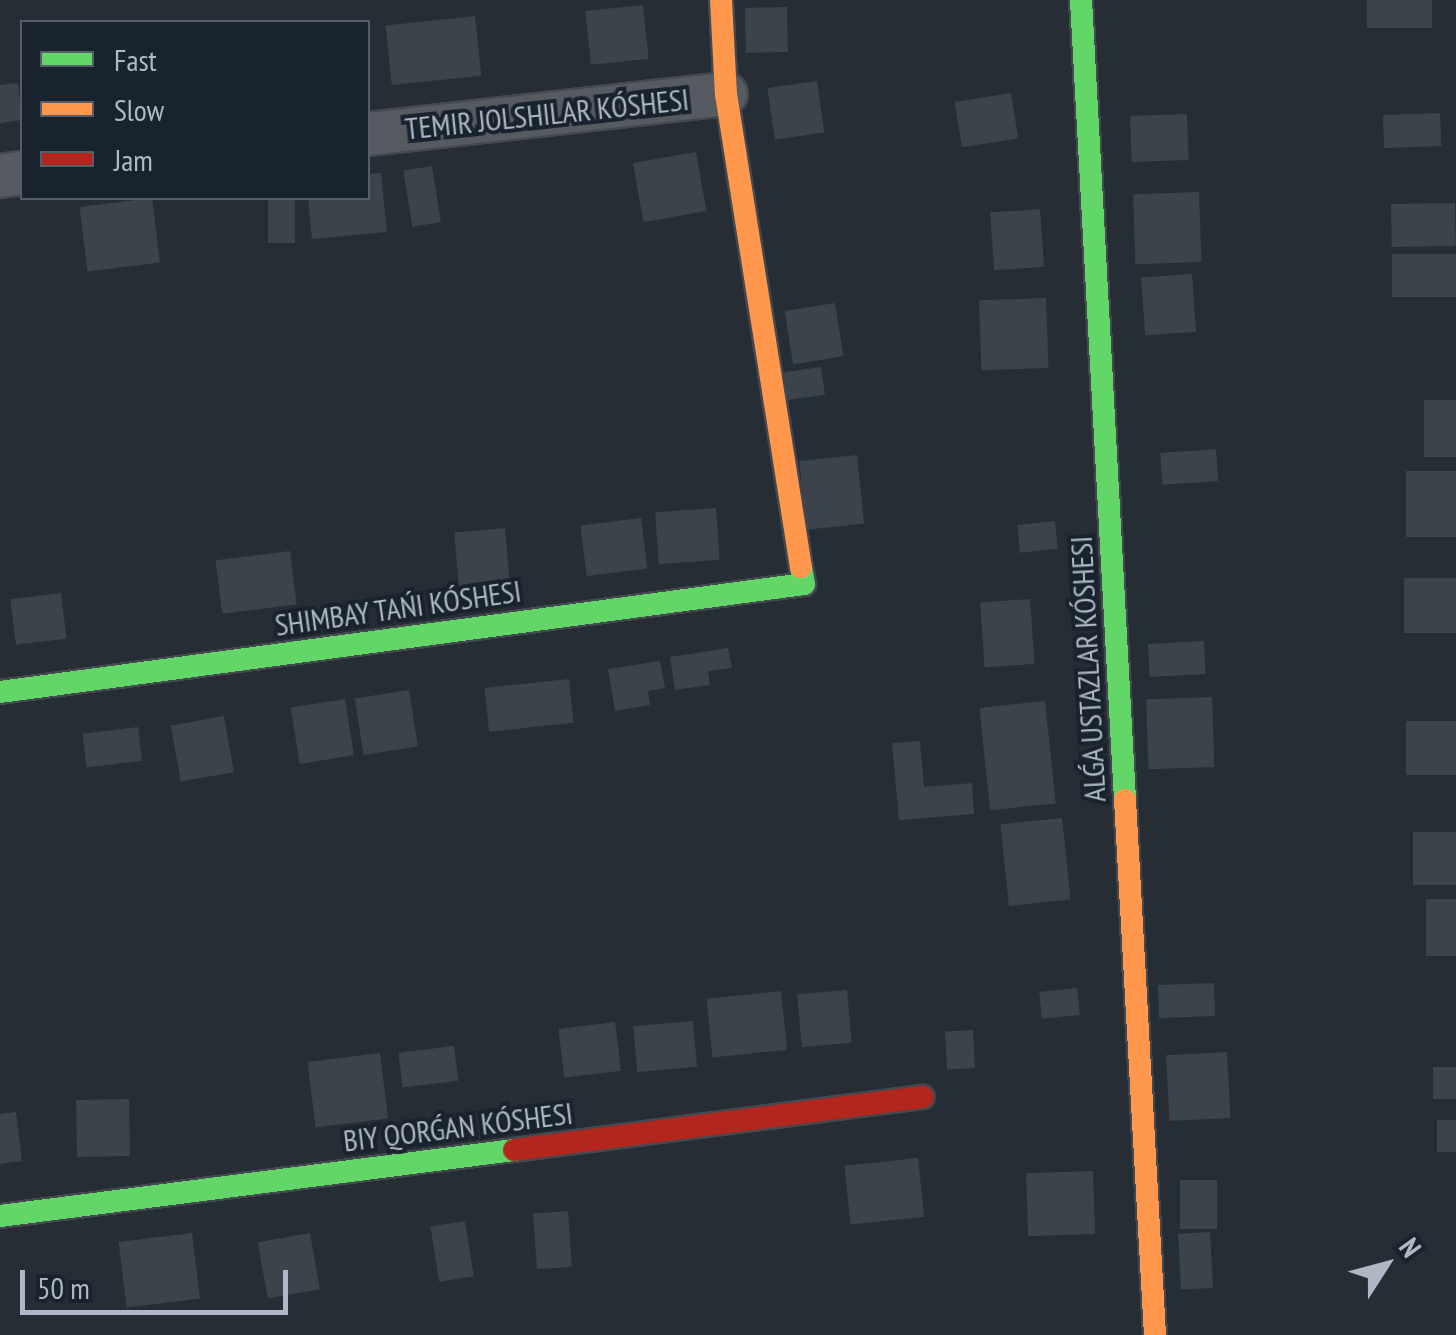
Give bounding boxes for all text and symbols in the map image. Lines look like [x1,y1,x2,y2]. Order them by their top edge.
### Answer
legend [20,20,370,200]
text: Fast [114,40,157,79]
street label: TEMIR JOLSHILAR KÓSHESI [403,81,691,147]
text: Slow [114,90,164,129]
text: Jam [114,140,153,179]
street label: ALǴA USTAZLAR KÓSHESI [1063,535,1113,803]
street label: SHIMBAY TAŃI KÓSHESI [272,573,524,643]
street label: BIY QORǴAN KÓSHESI [341,1095,575,1159]
north arrow [1336,1215,1436,1315]
text: N [1391,1230,1430,1264]
scale bar [25,1250,292,1312]
text: 50 m [37,1268,90,1307]

